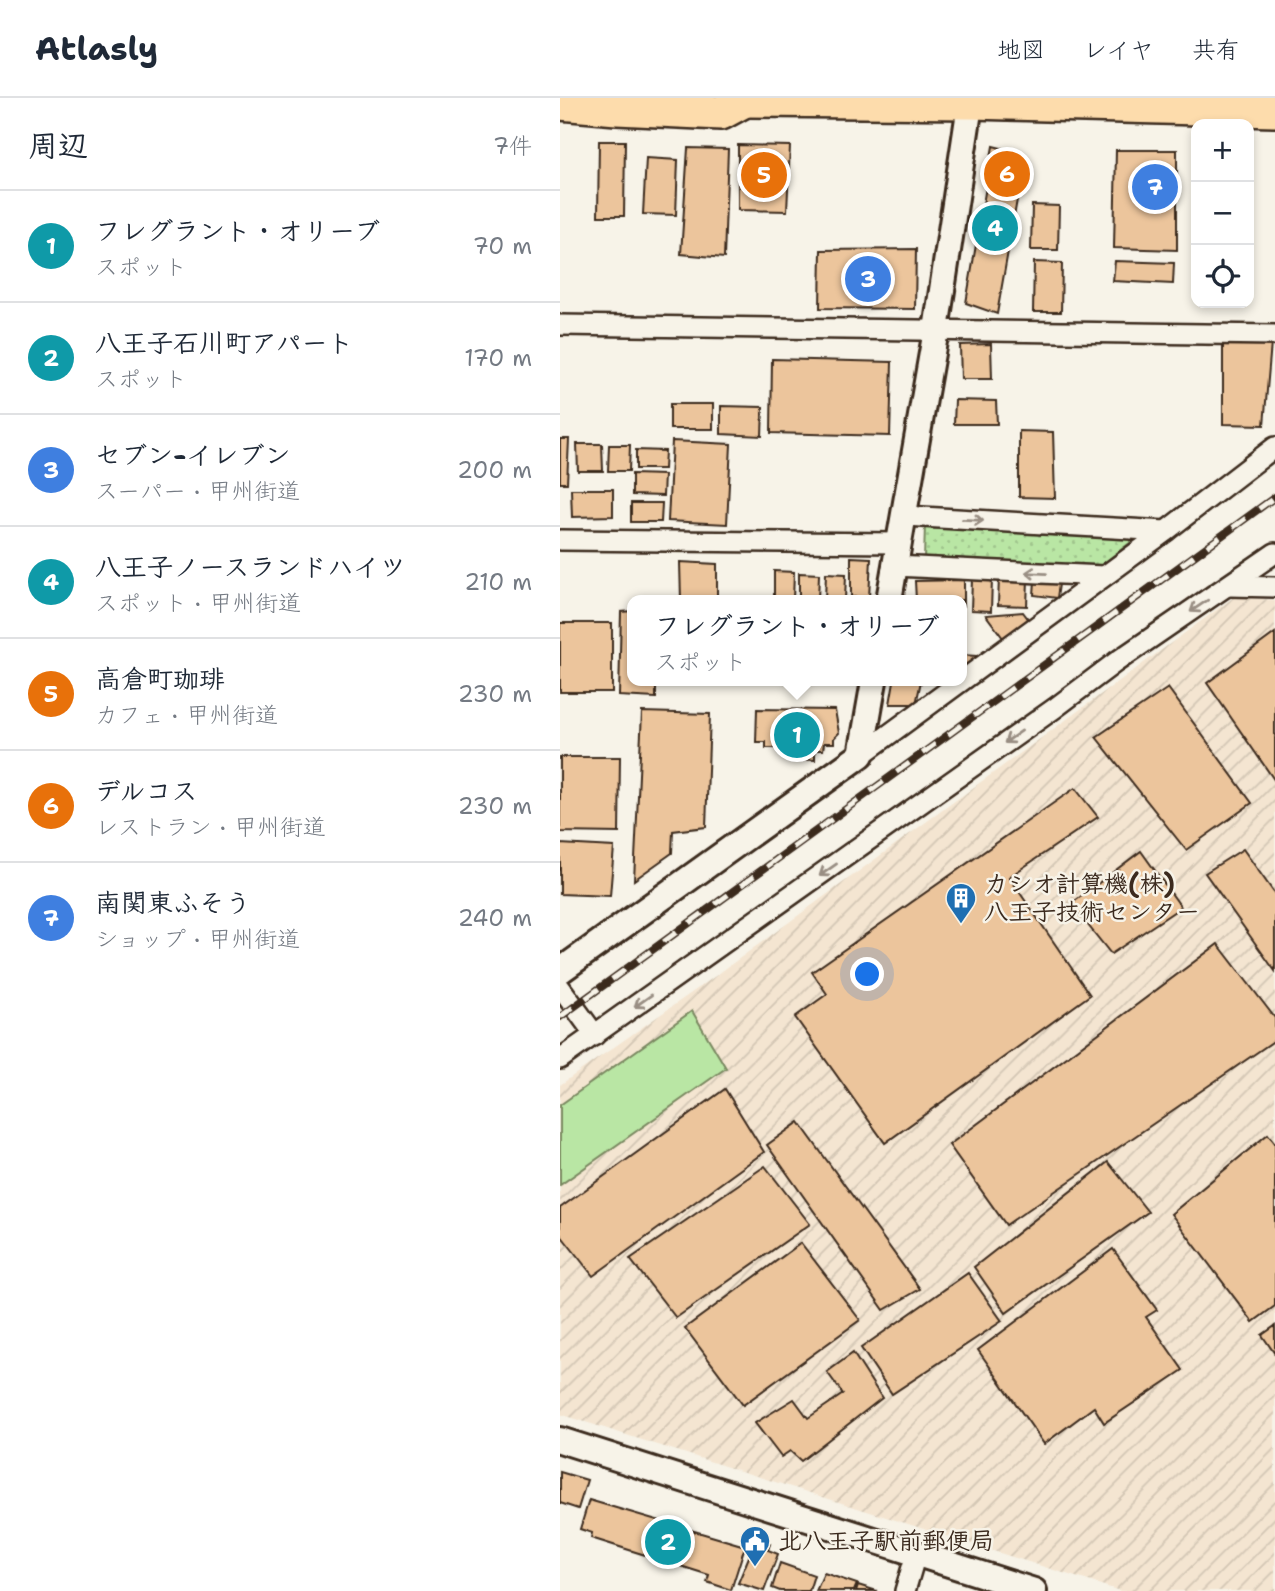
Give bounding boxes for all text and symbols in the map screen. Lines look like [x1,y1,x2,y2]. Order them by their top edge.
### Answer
text: Atlasly [35,26,158,71]
text: 地図 [997,34,1045,66]
text: レイヤ [1083,34,1154,66]
text: 共有 [1192,34,1240,66]
map controls [1191,119,1254,308]
button: + [1191,119,1254,182]
text: 周辺 [28,125,88,166]
text: 7件 [493,131,532,161]
pin: 6 [984,148,1030,200]
pin: 5 [741,149,787,201]
pin: 7 [1132,161,1178,213]
button: − [1191,182,1254,245]
pin: 4 [972,202,1018,254]
text: フレグラント・オリーブ [95,213,380,248]
text: 1 [46,231,56,261]
text: 70 m [473,231,532,261]
button: locate [1191,245,1254,308]
text: スポット [95,252,187,282]
pin: 3 [845,253,891,305]
text: 八王子石川町アパート [95,325,353,360]
text: 2 [43,343,59,373]
text: 170 m [464,343,532,373]
text: スポット [95,364,187,394]
text: セブン-イレブン [95,437,291,472]
text: 3 [43,455,59,485]
text: 200 m [457,455,532,485]
text: スーパー · 甲州街道 [95,476,300,506]
one-way arrow [962,514,984,527]
text: 八王子ノースランドハイツ [95,549,405,584]
one-way arrow [1025,566,1048,579]
text: 4 [43,567,59,597]
text: 210 m [464,567,532,597]
text: スポット · 甲州街道 [95,588,301,618]
popup [627,595,967,686]
one-way arrow [1190,599,1209,613]
text: フレグラント・オリーブ [655,608,939,643]
text: スポット [655,647,747,677]
text: 高倉町珈琲 [95,661,225,696]
text: 5 [44,679,58,709]
text: 230 m [458,679,532,709]
text: カフェ · 甲州街道 [95,700,278,730]
pin: 1 [774,709,820,761]
one-way arrow [1004,730,1023,745]
text: デルコス [95,773,197,808]
text: 6 [43,791,59,821]
text: 230 m [458,791,532,821]
text: レストラン · 甲州街道 [95,812,326,842]
one-way arrow [819,862,838,877]
place label: カシオ計算機(株) 八王子技術センター [984,868,1200,928]
building icon: カシオ計算機(株) 八王子技術センター [944,881,978,925]
text: 南関東ふそう [95,885,251,920]
text: 7 [43,903,59,933]
text: 240 m [458,903,532,933]
text: ショップ · 甲州街道 [95,924,300,954]
your location [850,957,884,991]
one-way arrow [634,994,653,1009]
pin: 2 [645,1516,691,1568]
public building icon: 北八王子駅前郵便局 [738,1524,772,1568]
place label: 北八王子駅前郵便局 [778,1525,994,1557]

